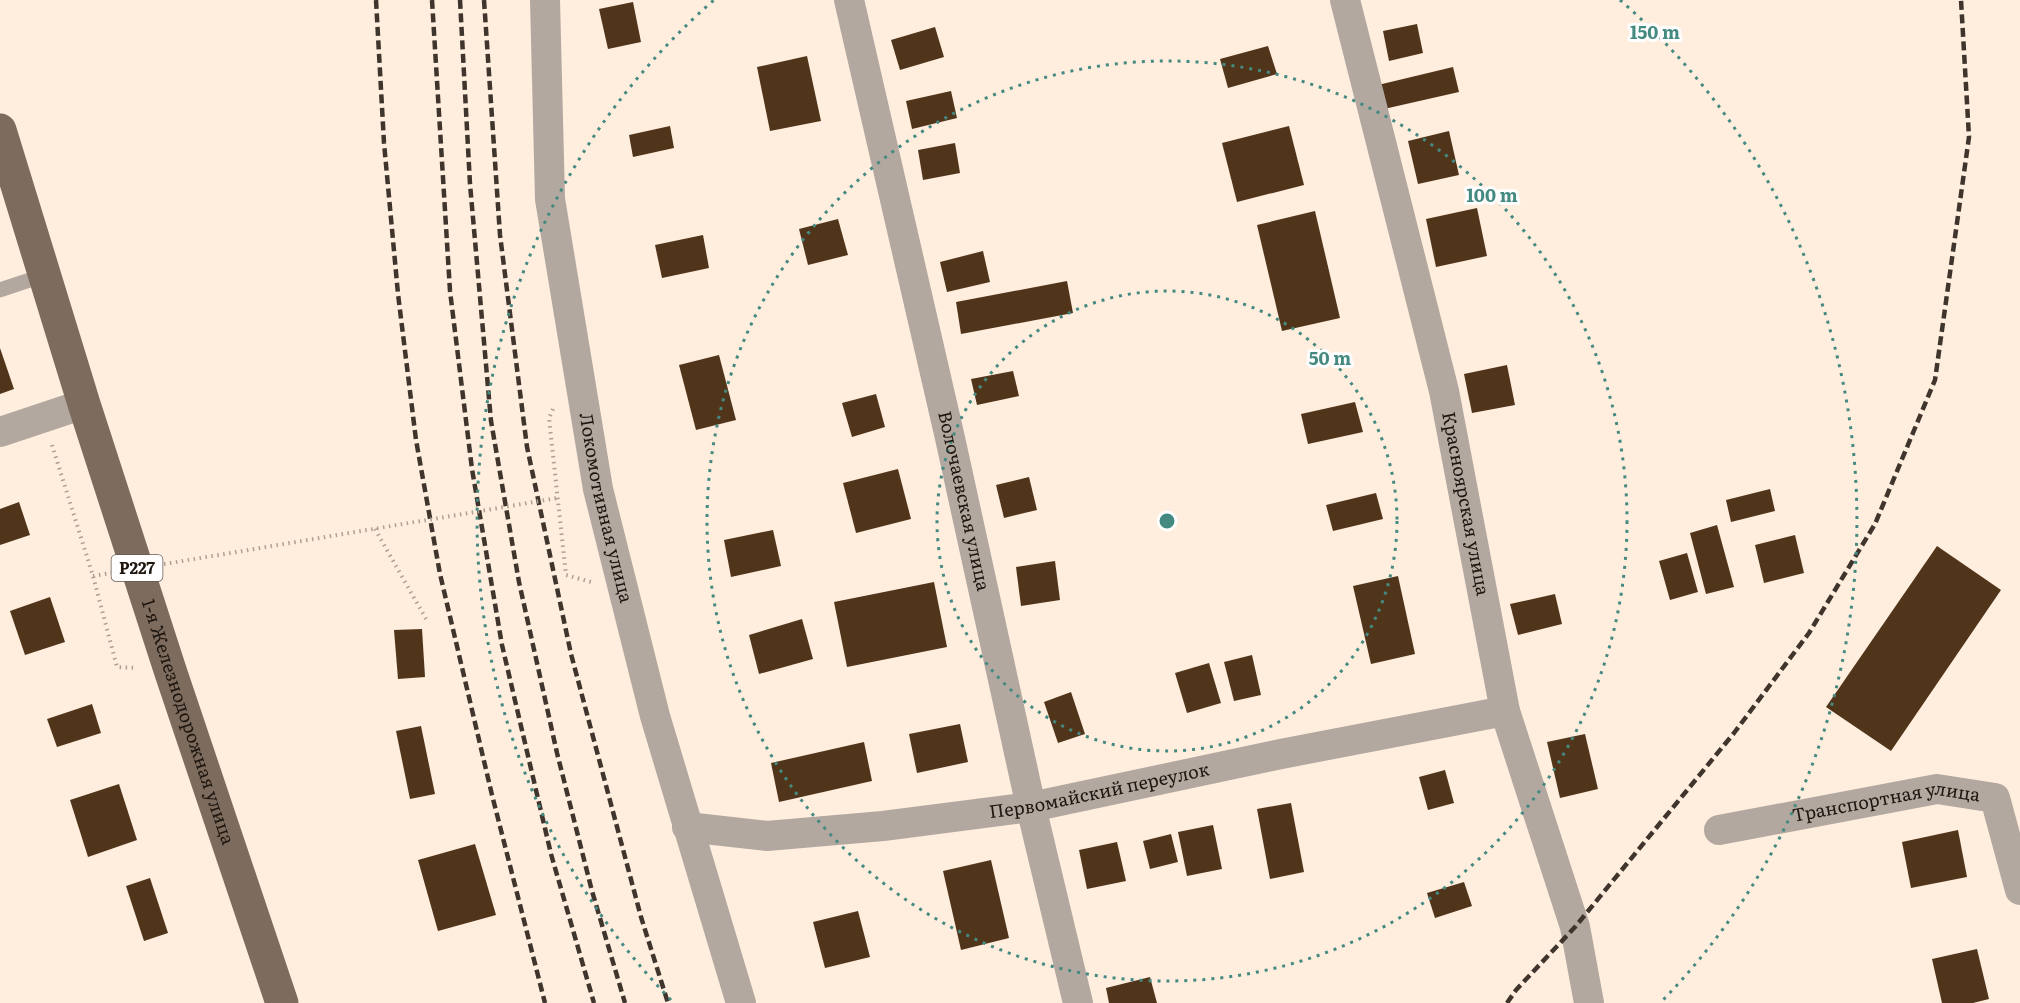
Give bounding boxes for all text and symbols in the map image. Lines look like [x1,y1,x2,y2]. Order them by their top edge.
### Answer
text: 150 m [1630,18,1680,45]
text: 100 m [1466,181,1518,208]
text: 50 m [1309,344,1351,371]
street label: Волочаевская улица [932,408,998,594]
street label: Красноярская улица [1436,409,1498,598]
street label: Локомотивная улица [574,410,641,606]
centre of rings [1157,511,1177,531]
road number: Р227 [112,555,162,581]
street label: 1-я Железнодорожная улица [136,595,243,848]
street label: Первомайский переулок [987,755,1212,824]
street label: Транспортная улица [1790,774,1983,828]

